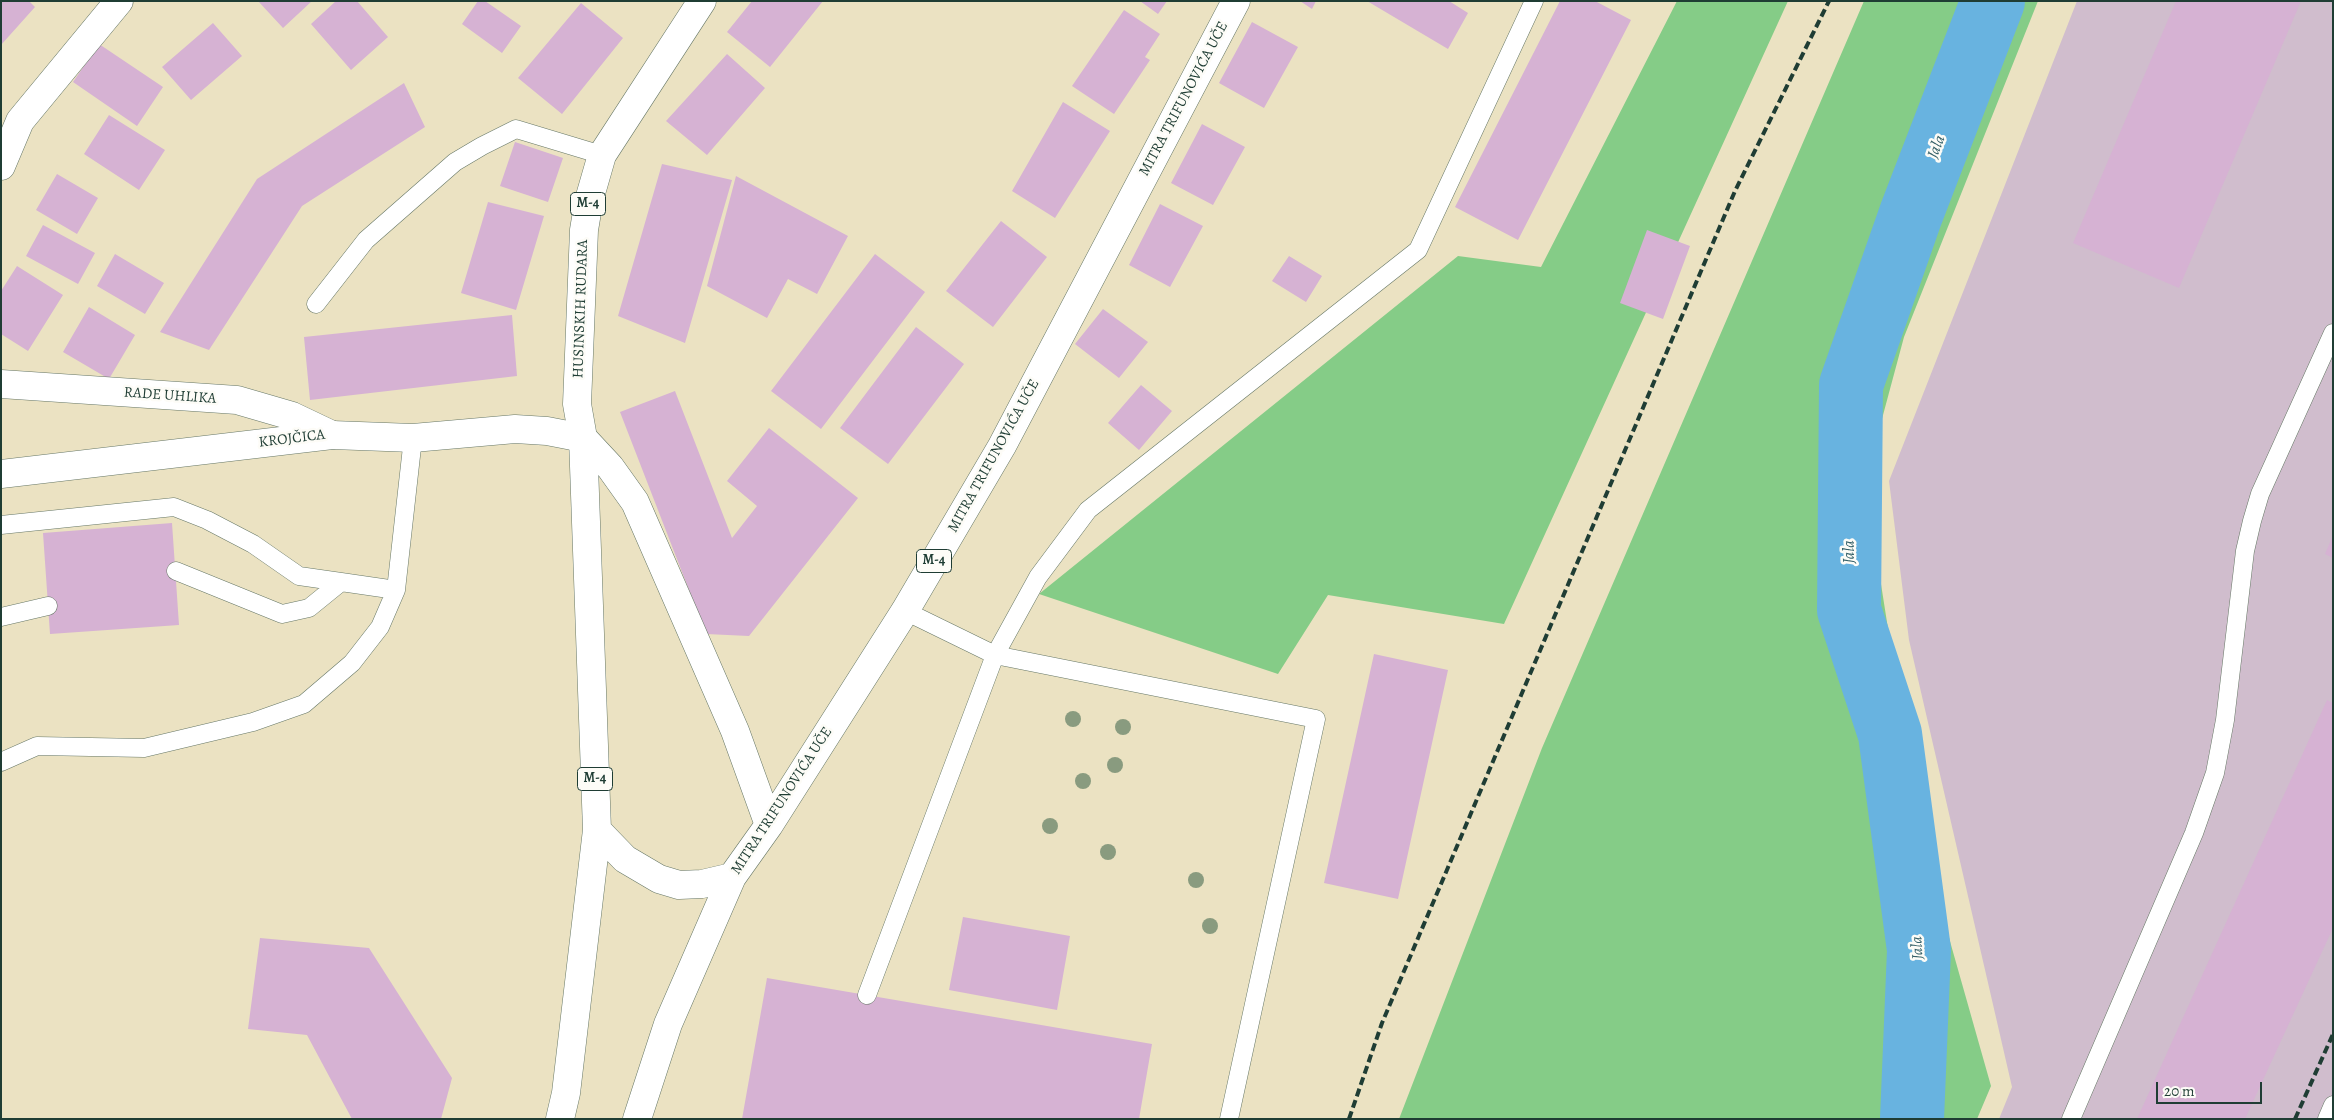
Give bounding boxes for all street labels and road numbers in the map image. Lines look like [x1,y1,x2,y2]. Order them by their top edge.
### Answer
street label: MITRA TRIFUNOVIĆA UČE [1136,19,1232,179]
road number: M-4 [570,192,606,215]
street label: HUSINSKIH RUDARA [570,239,592,379]
street label: MITRA TRIFUNOVIĆA UČE [944,376,1044,536]
street label: RADE UHLIKA [123,384,217,408]
street label: KROJČICA [258,426,326,452]
road number: M-4 [916,550,952,572]
street label: MITRA TRIFUNOVIĆA UČE [727,724,837,878]
road number: M-4 [578,768,612,791]

